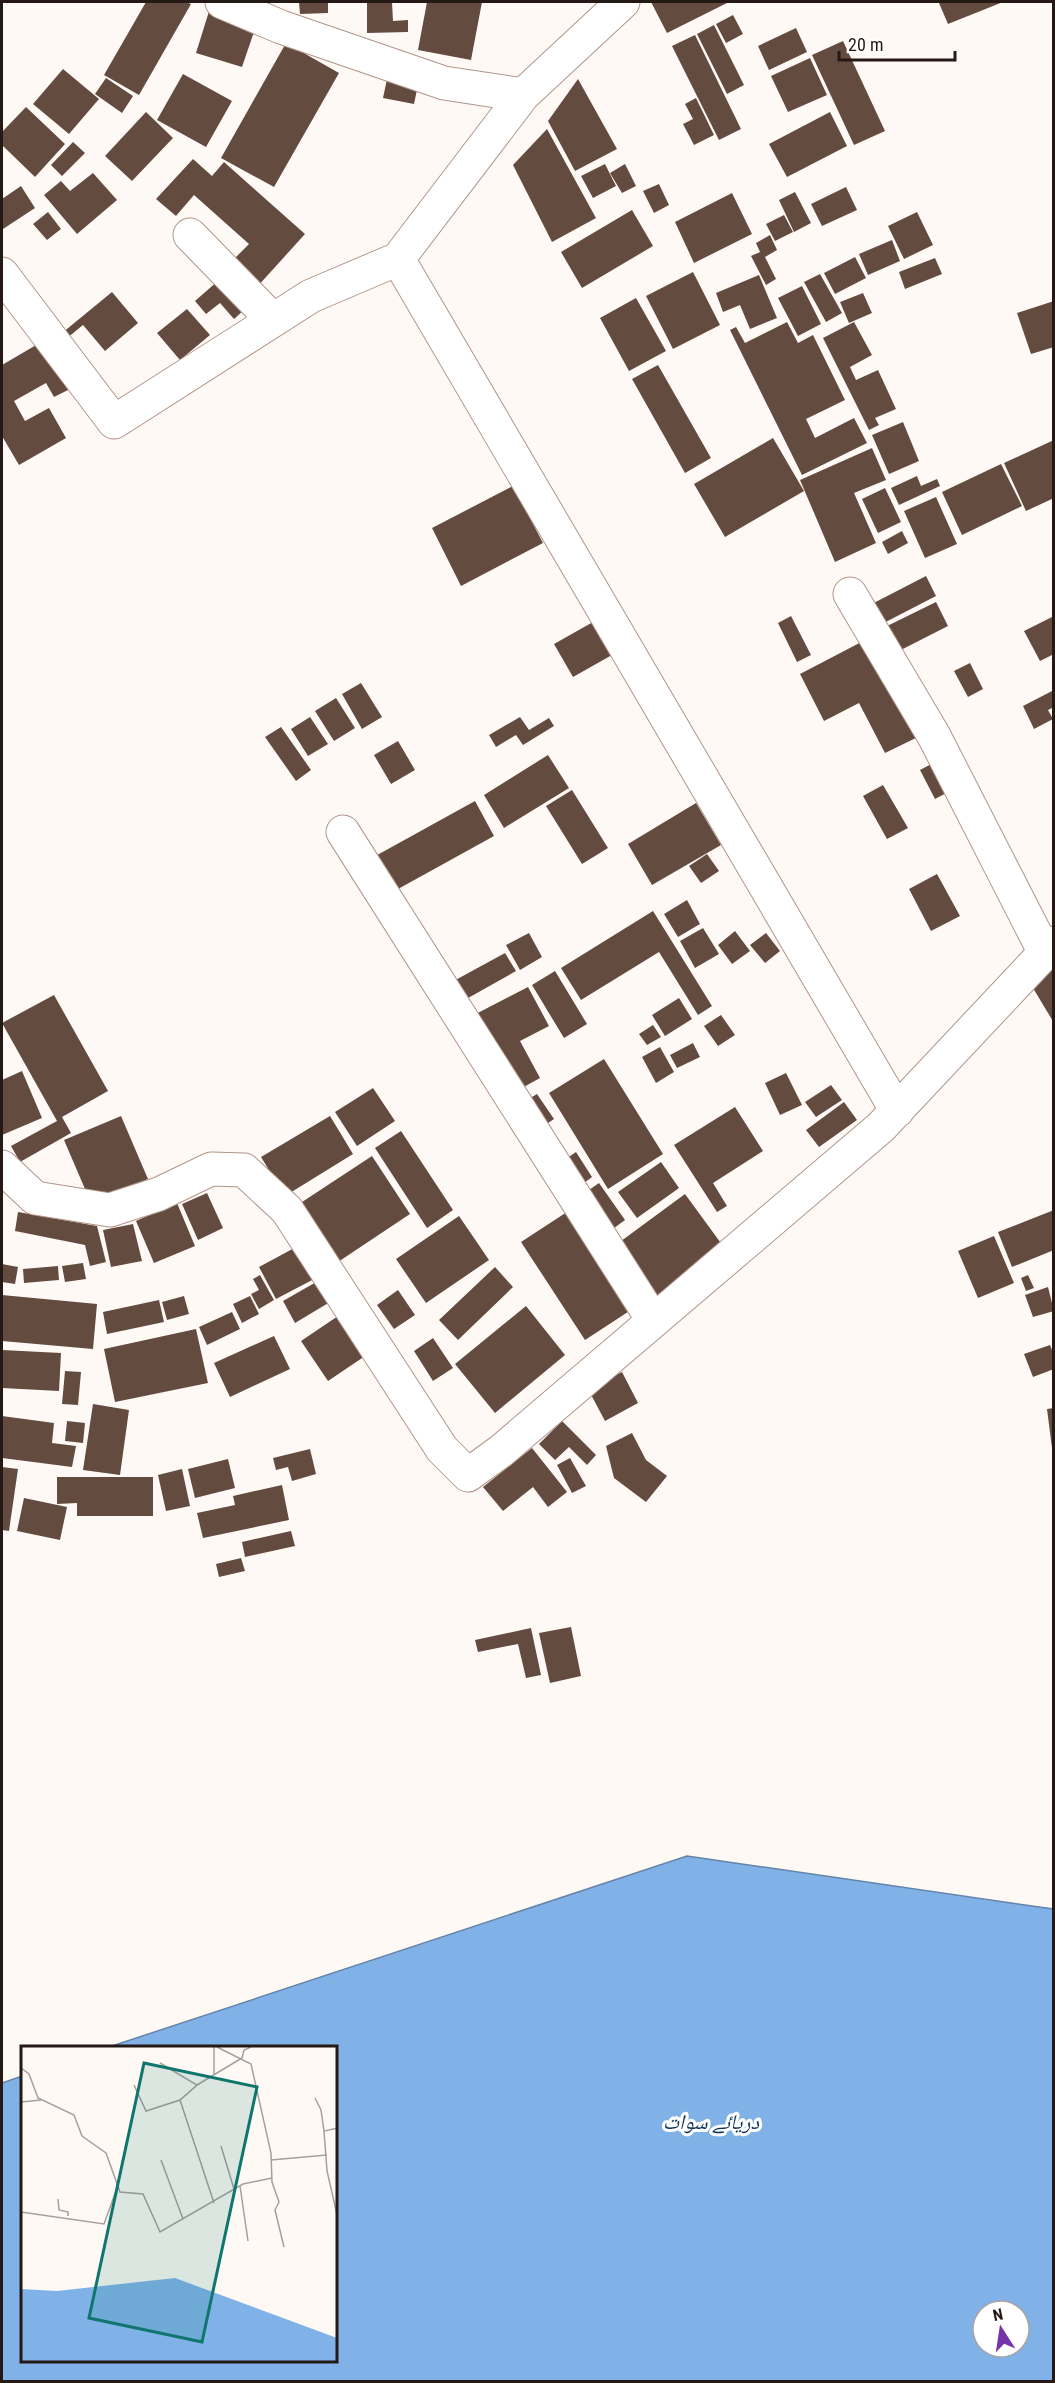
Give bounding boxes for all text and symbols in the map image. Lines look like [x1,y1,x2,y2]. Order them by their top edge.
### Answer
scale bar [839,24,954,62]
text: 20 m [848,34,883,55]
inset map [21,2046,338,2362]
water label: دریائے سوات [663,2110,760,2134]
north arrow [971,2299,1031,2359]
text: N [991,2305,1005,2325]

